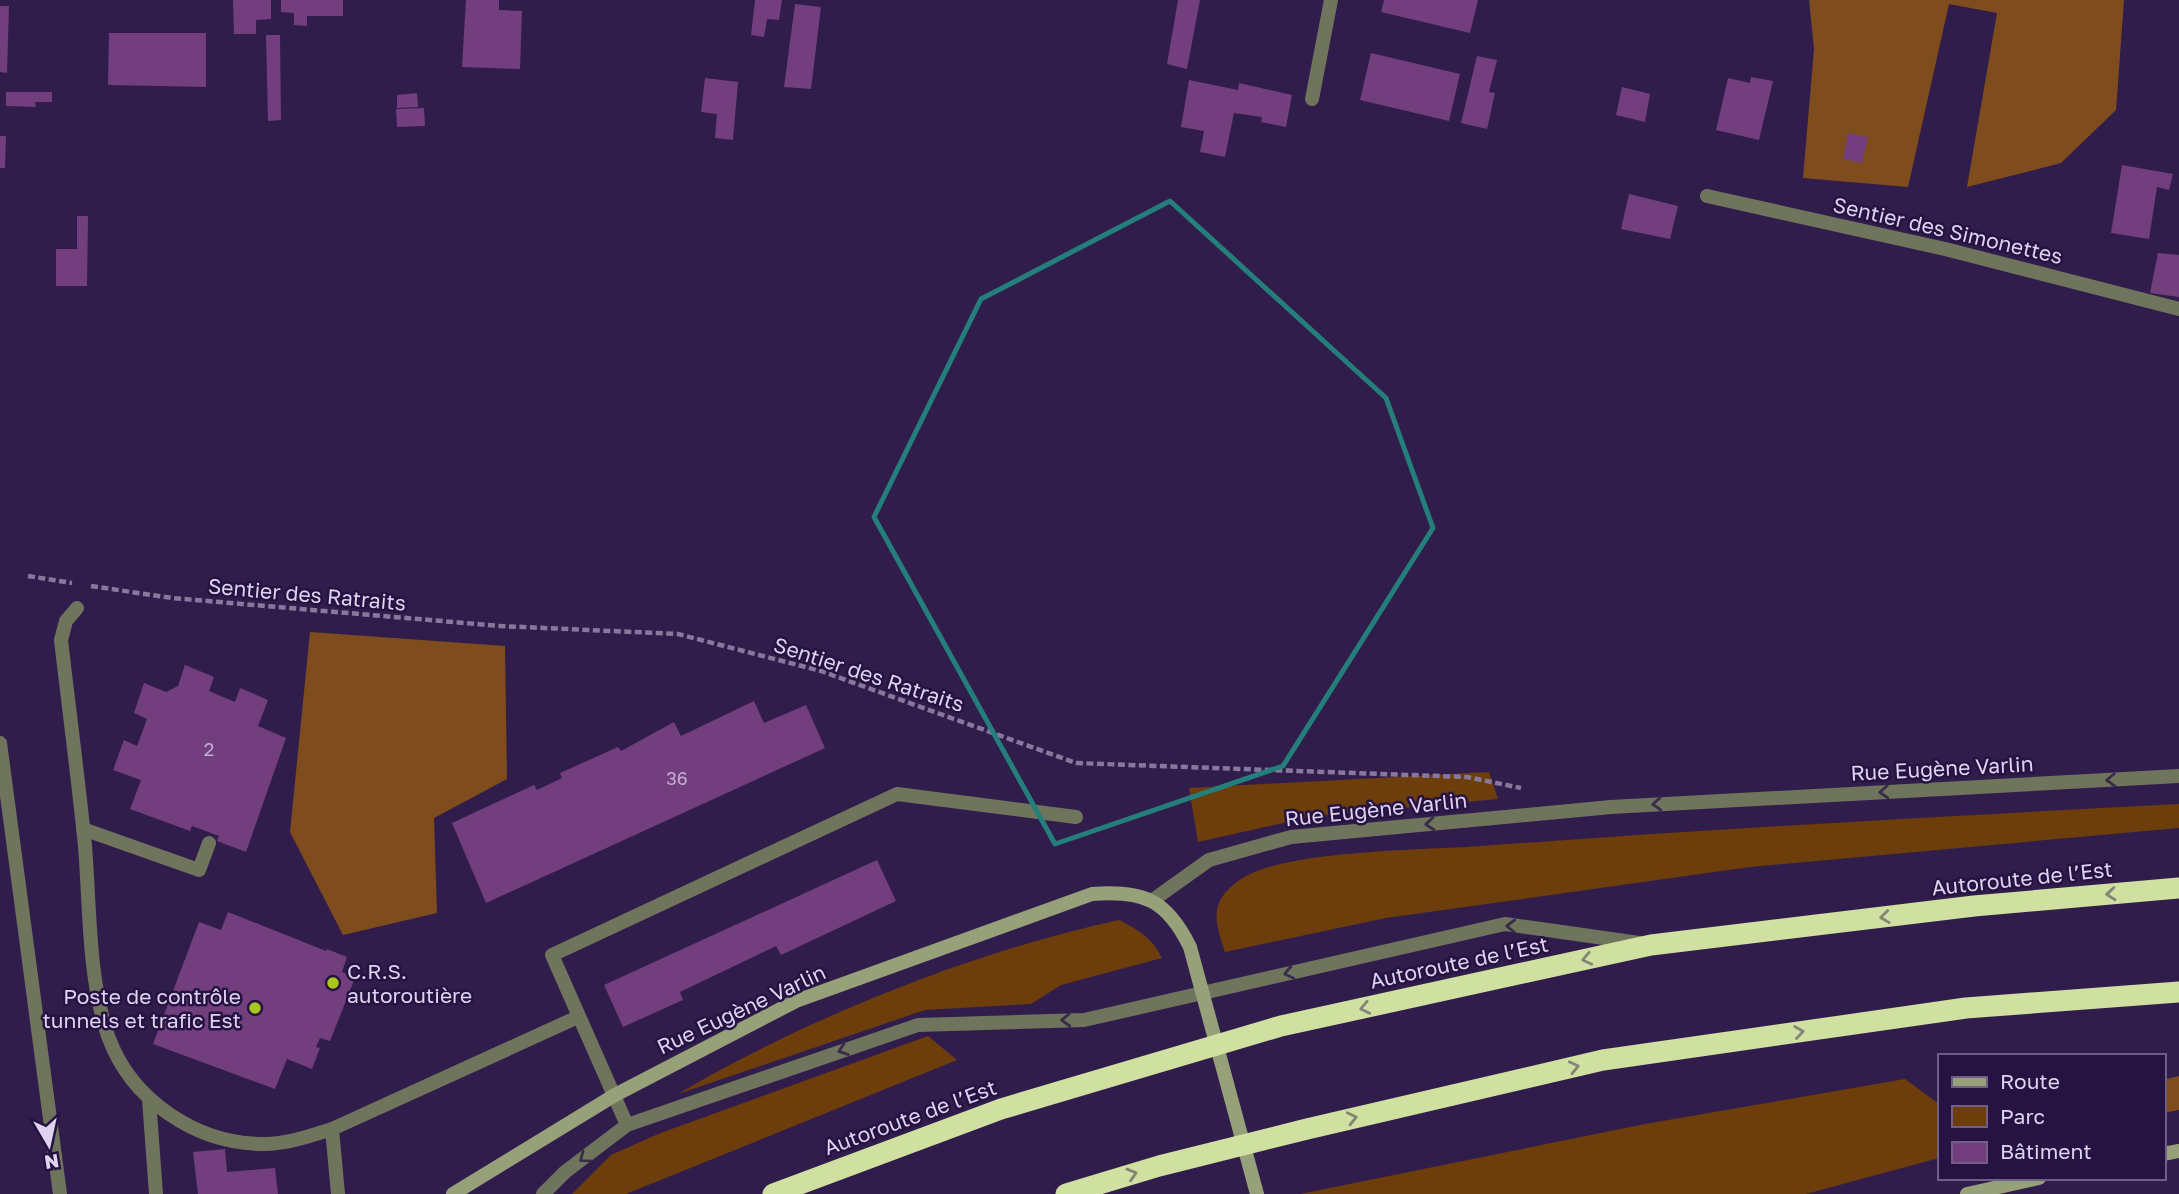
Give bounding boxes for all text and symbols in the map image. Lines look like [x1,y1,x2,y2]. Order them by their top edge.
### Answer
street label: Sentier des Simonettes [1831,191,2065,269]
street label: Sentier des Ratraits [207,572,407,616]
street label: Sentier des Ratraits [771,631,967,717]
house number: 2 [204,738,214,760]
street label: Rue Eugène Varlin [1850,750,2034,786]
house number: 36 [666,767,688,789]
one-way arrow [2105,772,2116,787]
one-way arrow [1878,784,1889,799]
street label: Rue Eugène Varlin [1284,787,1468,831]
one-way arrow [1651,797,1662,812]
one-way arrow [1424,816,1435,831]
street label: Autoroute de l’Est [1930,856,2114,900]
one-way arrow [2105,886,2116,901]
one-way arrow [1879,910,1891,925]
one-way arrow [1505,919,1516,934]
street label: Autoroute de l’Est [1367,930,1551,994]
one-way arrow [1581,951,1593,965]
place label: C.R.S. autoroutière [347,958,472,1008]
street label: Rue Eugène Varlin [653,959,829,1059]
one-way arrow [1283,965,1295,980]
marker: C.R.S. autoroutière [325,975,341,991]
place label: Poste de contrôle tunnels et trafic Est [42,983,241,1033]
marker: Poste de contrôle tunnels et trafic Est [247,1000,263,1016]
one-way arrow [1359,1000,1371,1014]
one-way arrow [1061,1013,1072,1028]
one-way arrow [1793,1025,1804,1040]
one-way arrow [838,1042,850,1056]
legend [1938,1054,2165,1180]
one-way arrow [1568,1061,1580,1075]
text: Route [2000,1068,2060,1094]
street label: Autoroute de l’Est [820,1074,1000,1160]
text: Parc [2000,1103,2045,1129]
north arrow [14,1110,84,1180]
one-way arrow [1346,1112,1358,1126]
text: Bâtiment [2000,1138,2092,1164]
one-way arrow [579,1149,592,1162]
text: N [43,1150,61,1175]
one-way arrow [1125,1168,1137,1182]

